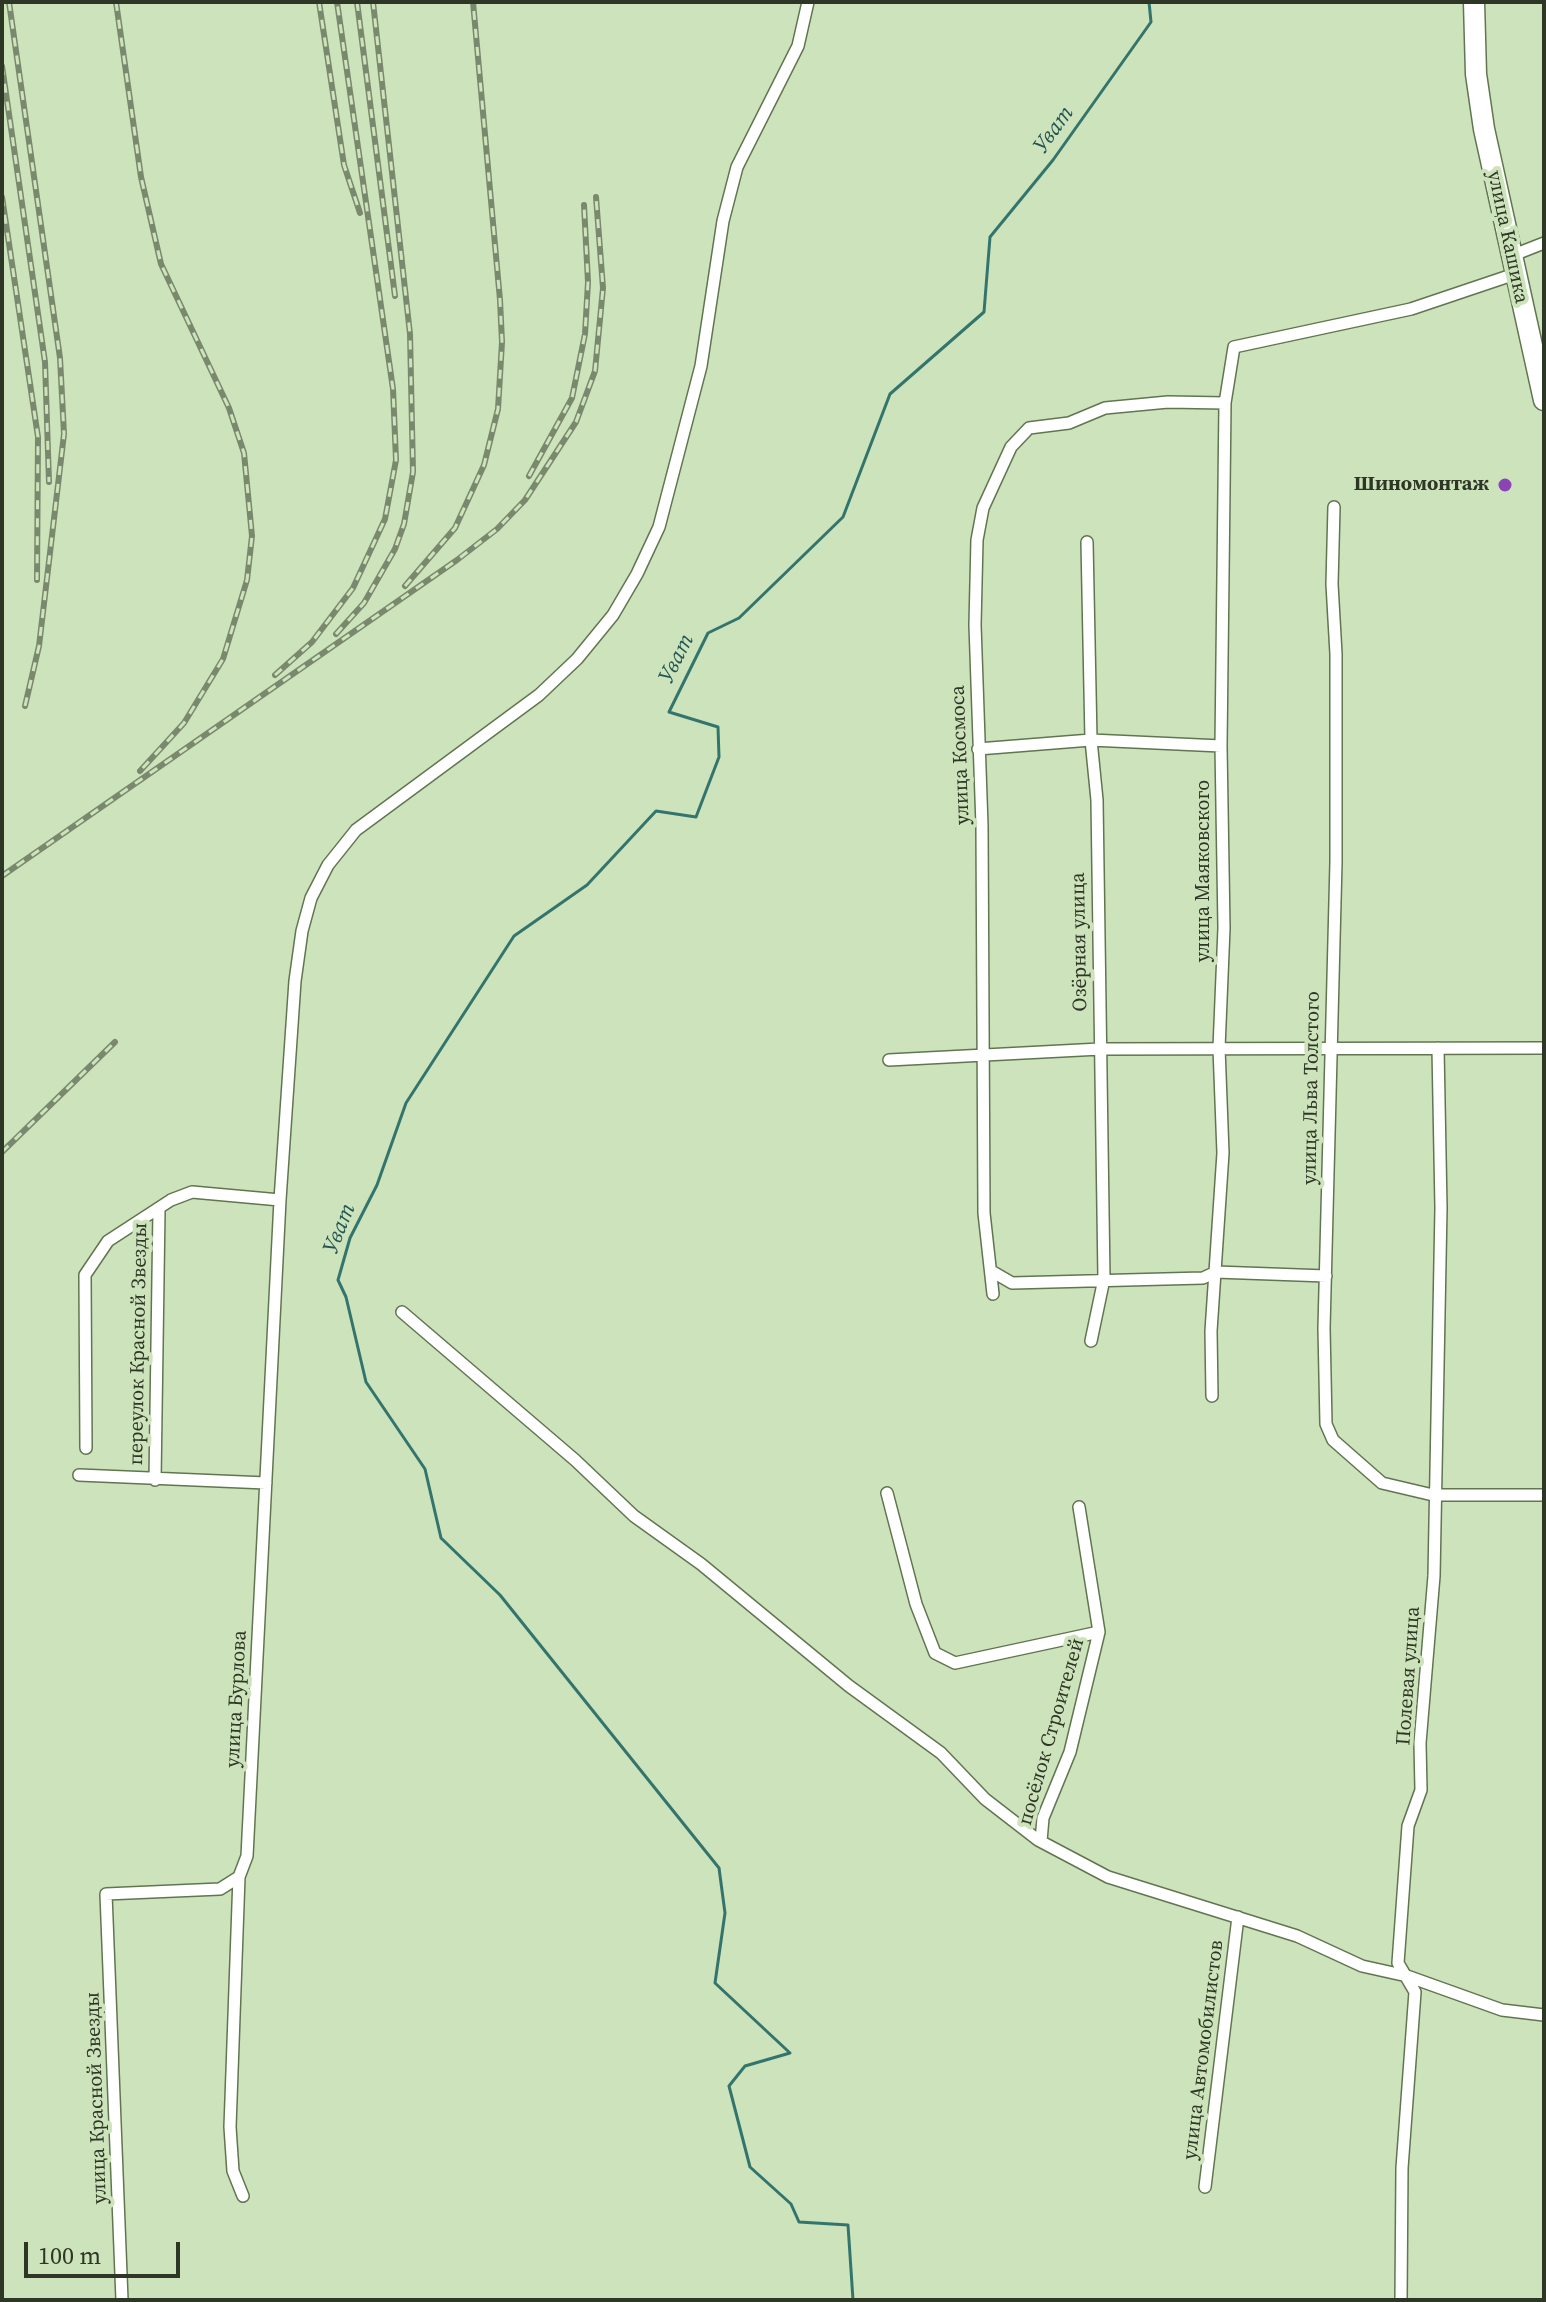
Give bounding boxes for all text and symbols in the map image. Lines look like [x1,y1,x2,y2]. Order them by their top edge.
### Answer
water label: Уват [1028,101,1080,159]
street label: улица Кашика [1481,168,1533,306]
place label: Шиномонтаж [1354,473,1489,497]
marker: Шиномонтаж [1496,476,1514,494]
water label: Уват [654,630,700,688]
street label: улица Космоса [947,685,975,825]
street label: улица Маяковского [1192,780,1216,962]
street label: Озёрная улица [1067,872,1093,1012]
street label: улица Льва Толстого [1298,991,1326,1185]
water label: Уват [318,1200,362,1258]
street label: переулок Красной Звезды [125,1222,153,1466]
street label: Полевая улица [1392,1606,1426,1746]
street label: улица Бурлова [221,1630,253,1768]
street label: посёлок Строителей [1014,1636,1090,1828]
street label: улица Автомобилистов [1179,1939,1229,2161]
street label: улица Красной Звезды [81,1991,113,2205]
scale bar [28,2226,184,2276]
text: 100 m [38,2239,101,2272]

